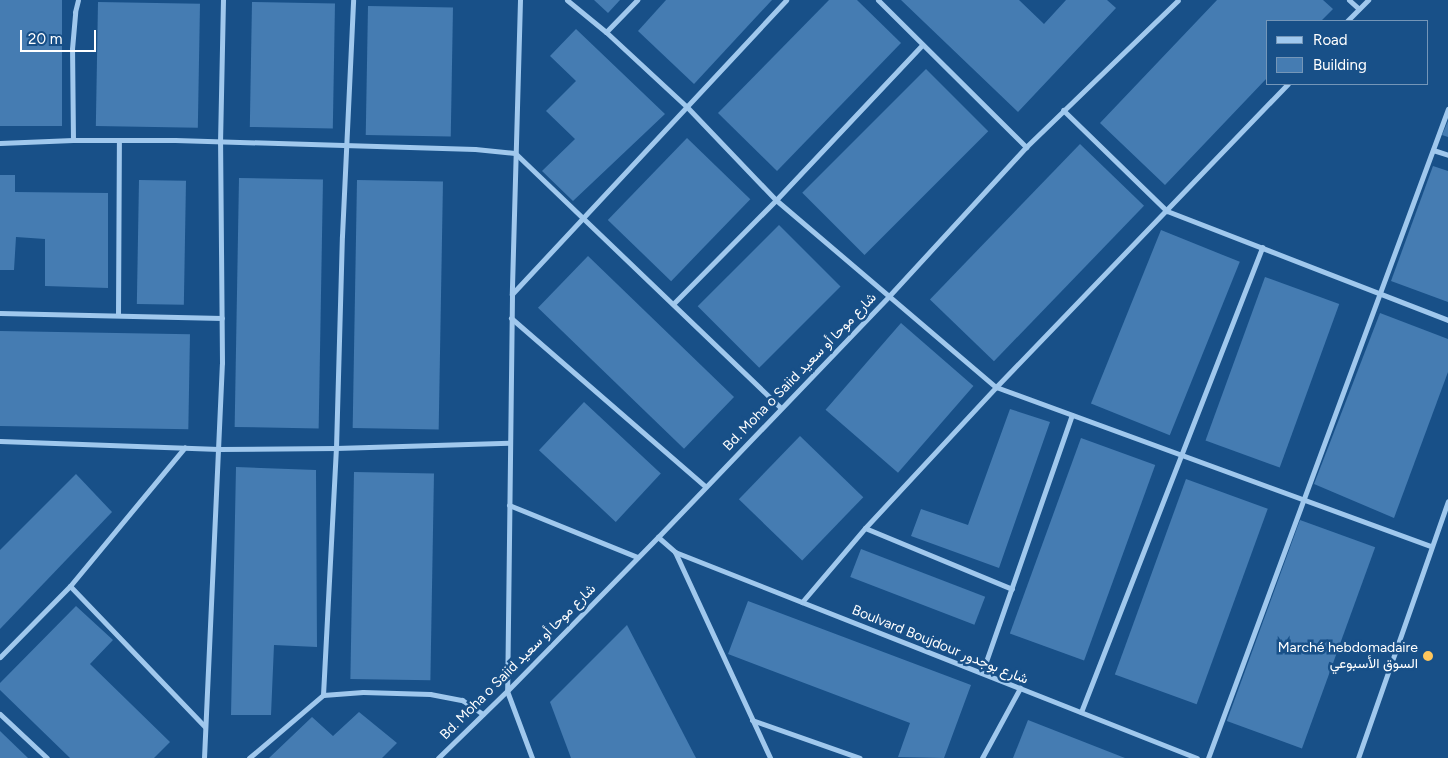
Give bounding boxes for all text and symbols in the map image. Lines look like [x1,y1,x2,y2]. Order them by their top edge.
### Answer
scale bar [22,20,99,52]
legend [1266,20,1428,85]
text: 20 m [28,30,62,48]
text: Road [1313,31,1348,49]
text: Building [1313,56,1367,74]
street label: Bd. Moha o Saiid شارع موحا أو سعيد [720,289,880,455]
street label: Bd. Moha o Saiid شارع موحا أو سعيد [437,581,599,743]
street label: Boulvard Boujdour شارع بوجدور [849,602,1031,688]
place label: Marché hebdomadaire السوق الأسبوعي [1278,640,1418,672]
marker: Marché hebdomadaire السوق الأسبوعي [1422,650,1434,662]

